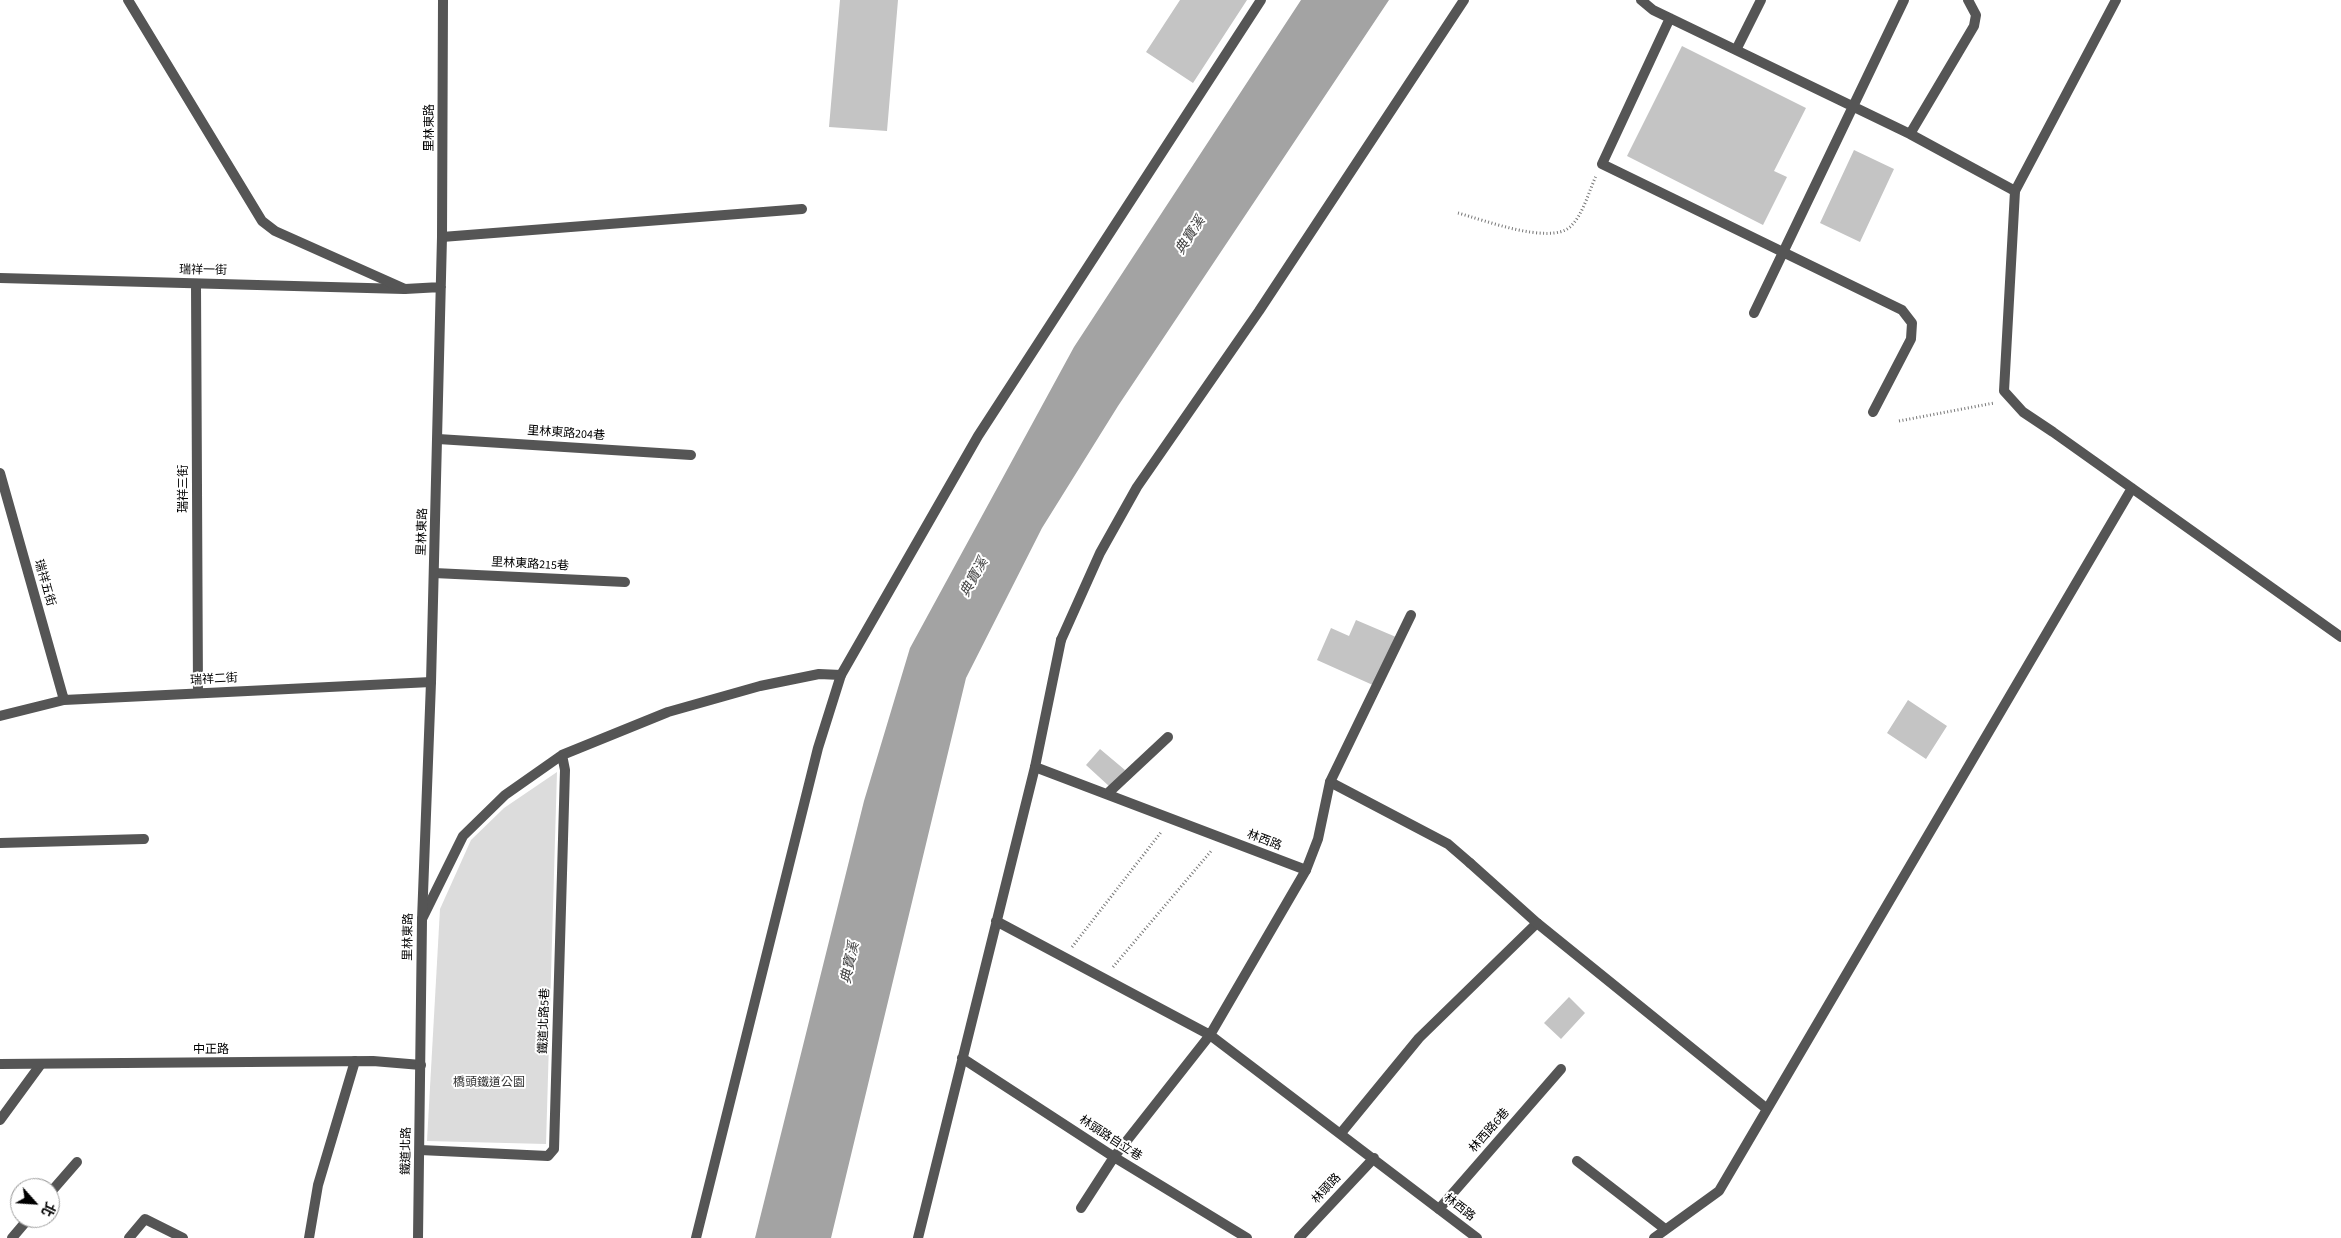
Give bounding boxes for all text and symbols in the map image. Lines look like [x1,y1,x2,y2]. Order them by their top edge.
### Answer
street label: 里林東路 [423,104,437,152]
water label: 典寶溪 [1173,214,1209,258]
street label: 瑞祥一街 [179,263,227,279]
street label: 里林東路204巷 [527,424,605,444]
street label: 瑞祥三街 [177,465,191,513]
street label: 里林東路 [415,508,431,556]
street label: 里林東路215巷 [491,556,569,574]
water label: 典寶溪 [957,556,993,600]
street label: 瑞祥五街 [30,558,58,608]
street label: 瑞祥二街 [190,672,238,688]
street label: 林西路 [1245,828,1283,854]
street label: 里林東路 [401,913,417,961]
water label: 典寶溪 [838,941,864,985]
street label: 鐵道北路5巷 [537,988,553,1054]
street label: 中正路 [193,1043,229,1057]
park label: 橋頭鐵道公園 [453,1076,525,1090]
street label: 林西路6巷 [1467,1106,1513,1156]
street label: 林頭路自立巷 [1076,1113,1144,1165]
street label: 鐵道北路 [399,1127,415,1175]
street label: 林頭路 [1309,1171,1345,1207]
north arrow [10,1178,60,1228]
street label: 林西路 [1440,1191,1478,1225]
text: 北 [36,1198,60,1220]

